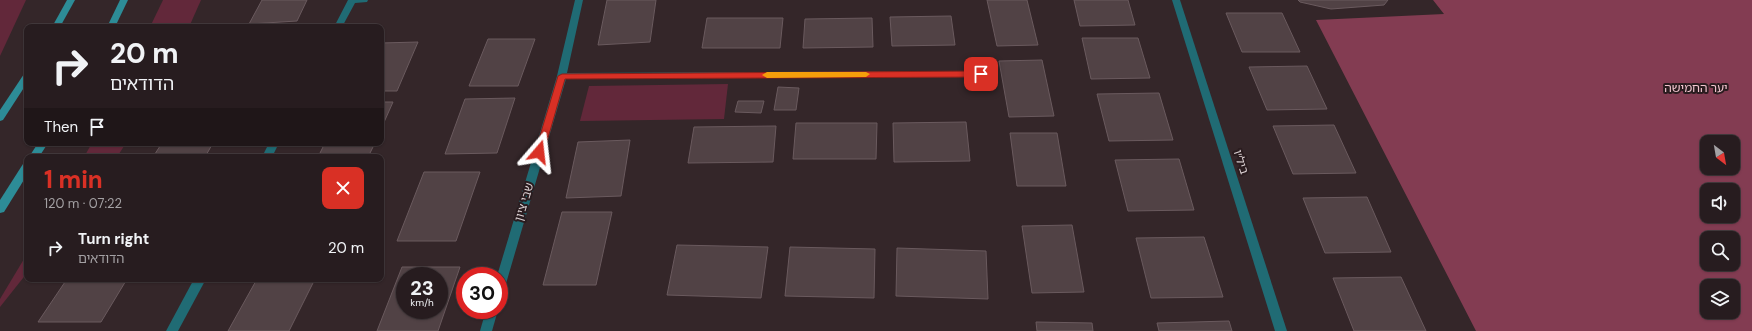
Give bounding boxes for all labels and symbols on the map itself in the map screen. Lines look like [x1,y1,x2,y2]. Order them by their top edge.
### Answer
pin [964,57,998,91]
park label: יער החמישה [1664,80,1728,96]
position arrow [518,131,560,173]
north arrow [1700,135,1740,175]
street label: ביל״ו [1230,148,1252,176]
street label: שבי ציון [511,181,537,223]
speed limit sign: 30 [456,267,508,319]

